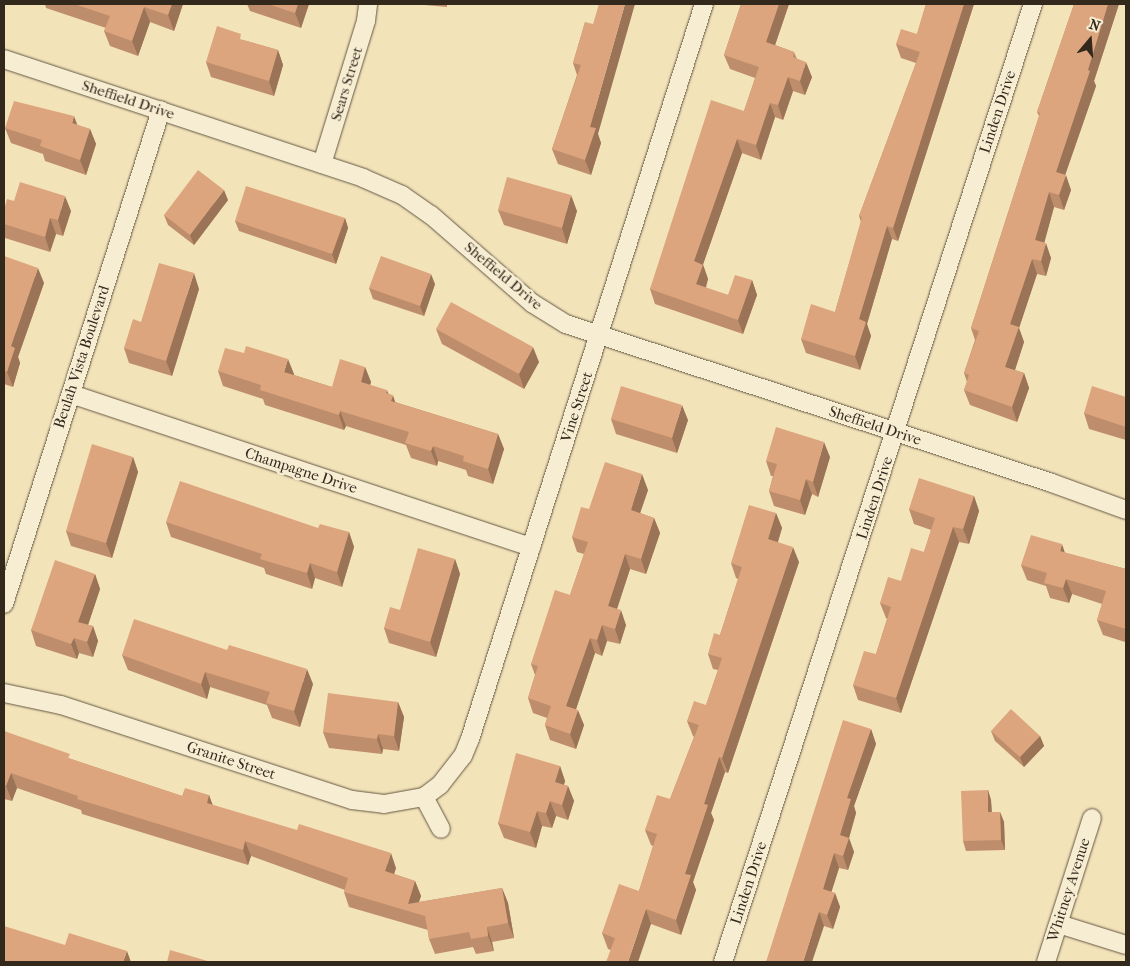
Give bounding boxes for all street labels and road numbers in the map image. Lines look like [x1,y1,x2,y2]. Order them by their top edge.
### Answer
street label: Sears Street [327,45,367,123]
street label: Linden Drive [976,68,1020,156]
street label: Sheffield Drive [80,77,176,123]
street label: Sheffield Drive [460,238,546,314]
street label: Beulah Vista Boulevard [50,283,114,431]
street label: Vine Street [557,369,597,445]
street label: Sheffield Drive [827,403,923,449]
street label: Champagne Drive [243,444,359,498]
street label: Linden Drive [853,454,897,542]
street label: Granite Street [184,738,278,784]
street label: Whitney Avenue [1044,836,1094,944]
street label: Linden Drive [727,839,771,927]

